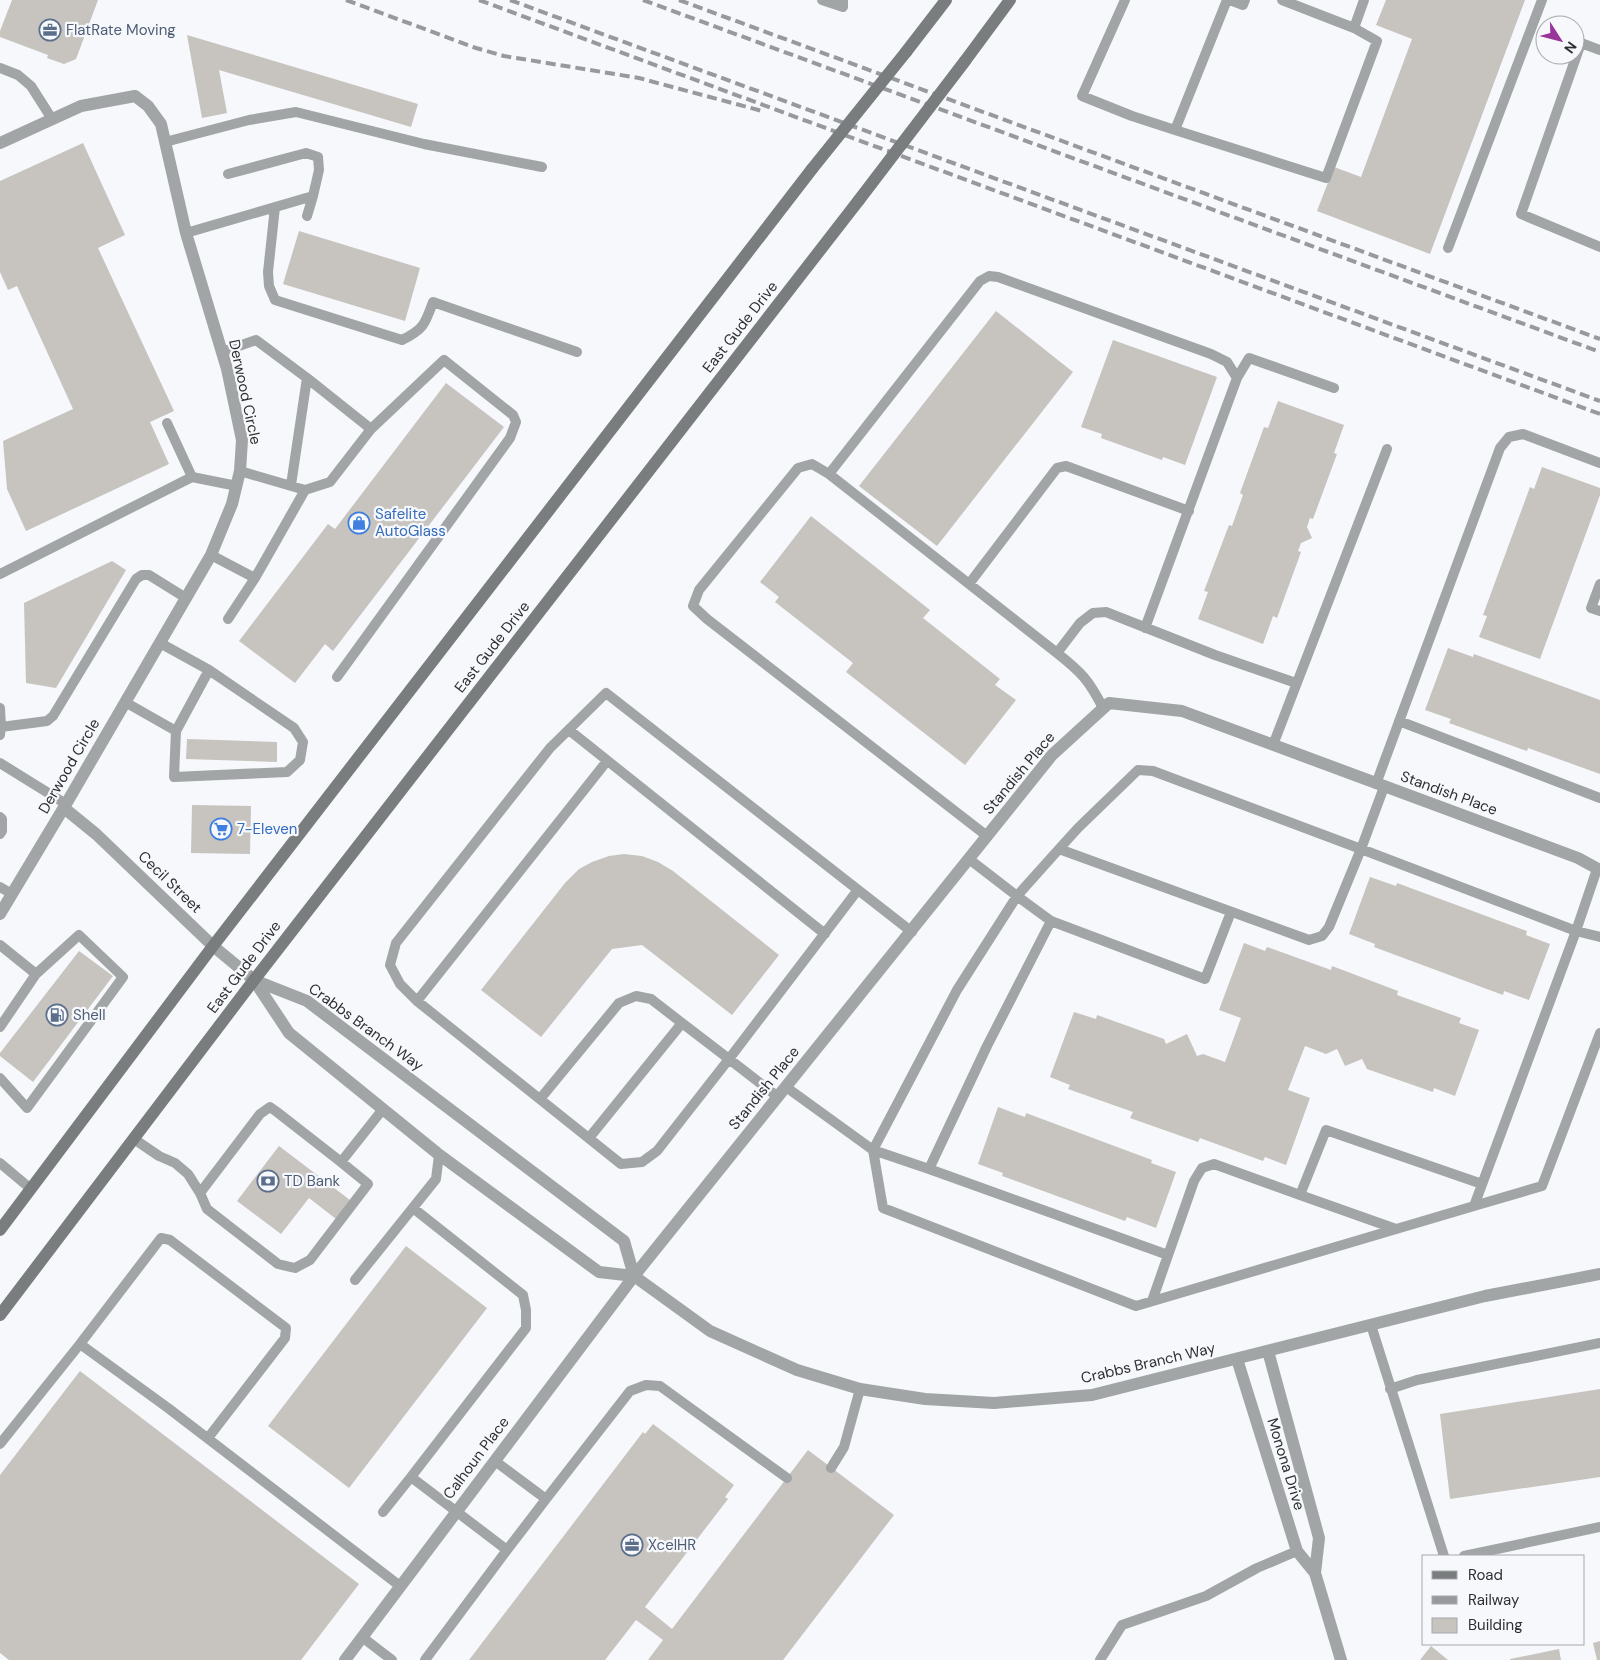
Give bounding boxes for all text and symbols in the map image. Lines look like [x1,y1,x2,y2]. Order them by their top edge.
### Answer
north arrow [1535,15,1585,65]
office icon: FlatRate Moving [38,18,62,42]
place label: FlatRate Moving [66,20,176,40]
text: N [1560,38,1581,57]
street label: East Gude Drive [698,277,782,377]
street label: Derwood Circle [224,338,266,446]
place label: Safelite AutoGlass [375,504,446,541]
shop icon: Safelite AutoGlass [347,511,371,535]
street label: East Gude Drive [450,597,534,697]
street label: Derwood Circle [34,715,104,817]
street label: Standish Place [979,728,1059,818]
street label: Standish Place [1398,766,1500,820]
supermarket icon: 7-Eleven [209,817,233,841]
place label: 7-Eleven [237,819,297,839]
street label: Cecil Street [134,847,206,918]
street label: East Gude Drive [203,917,285,1017]
street label: Crabbs Branch Way [305,979,428,1076]
fuel station icon: Shell [45,1003,69,1027]
place label: Shell [73,1005,106,1025]
street label: Standish Place [724,1042,804,1134]
bank icon: TD Bank [256,1169,280,1193]
place label: TD Bank [284,1171,341,1191]
street label: Crabbs Branch Way [1079,1338,1218,1388]
street label: Calhoun Place [438,1413,514,1503]
street label: Monona Drive [1263,1416,1309,1512]
office icon: XcelHR [620,1533,644,1557]
place label: XcelHR [648,1535,696,1555]
legend [1422,1555,1585,1645]
text: Road [1468,1565,1503,1585]
text: Railway [1468,1590,1520,1610]
text: Building [1468,1615,1523,1635]

